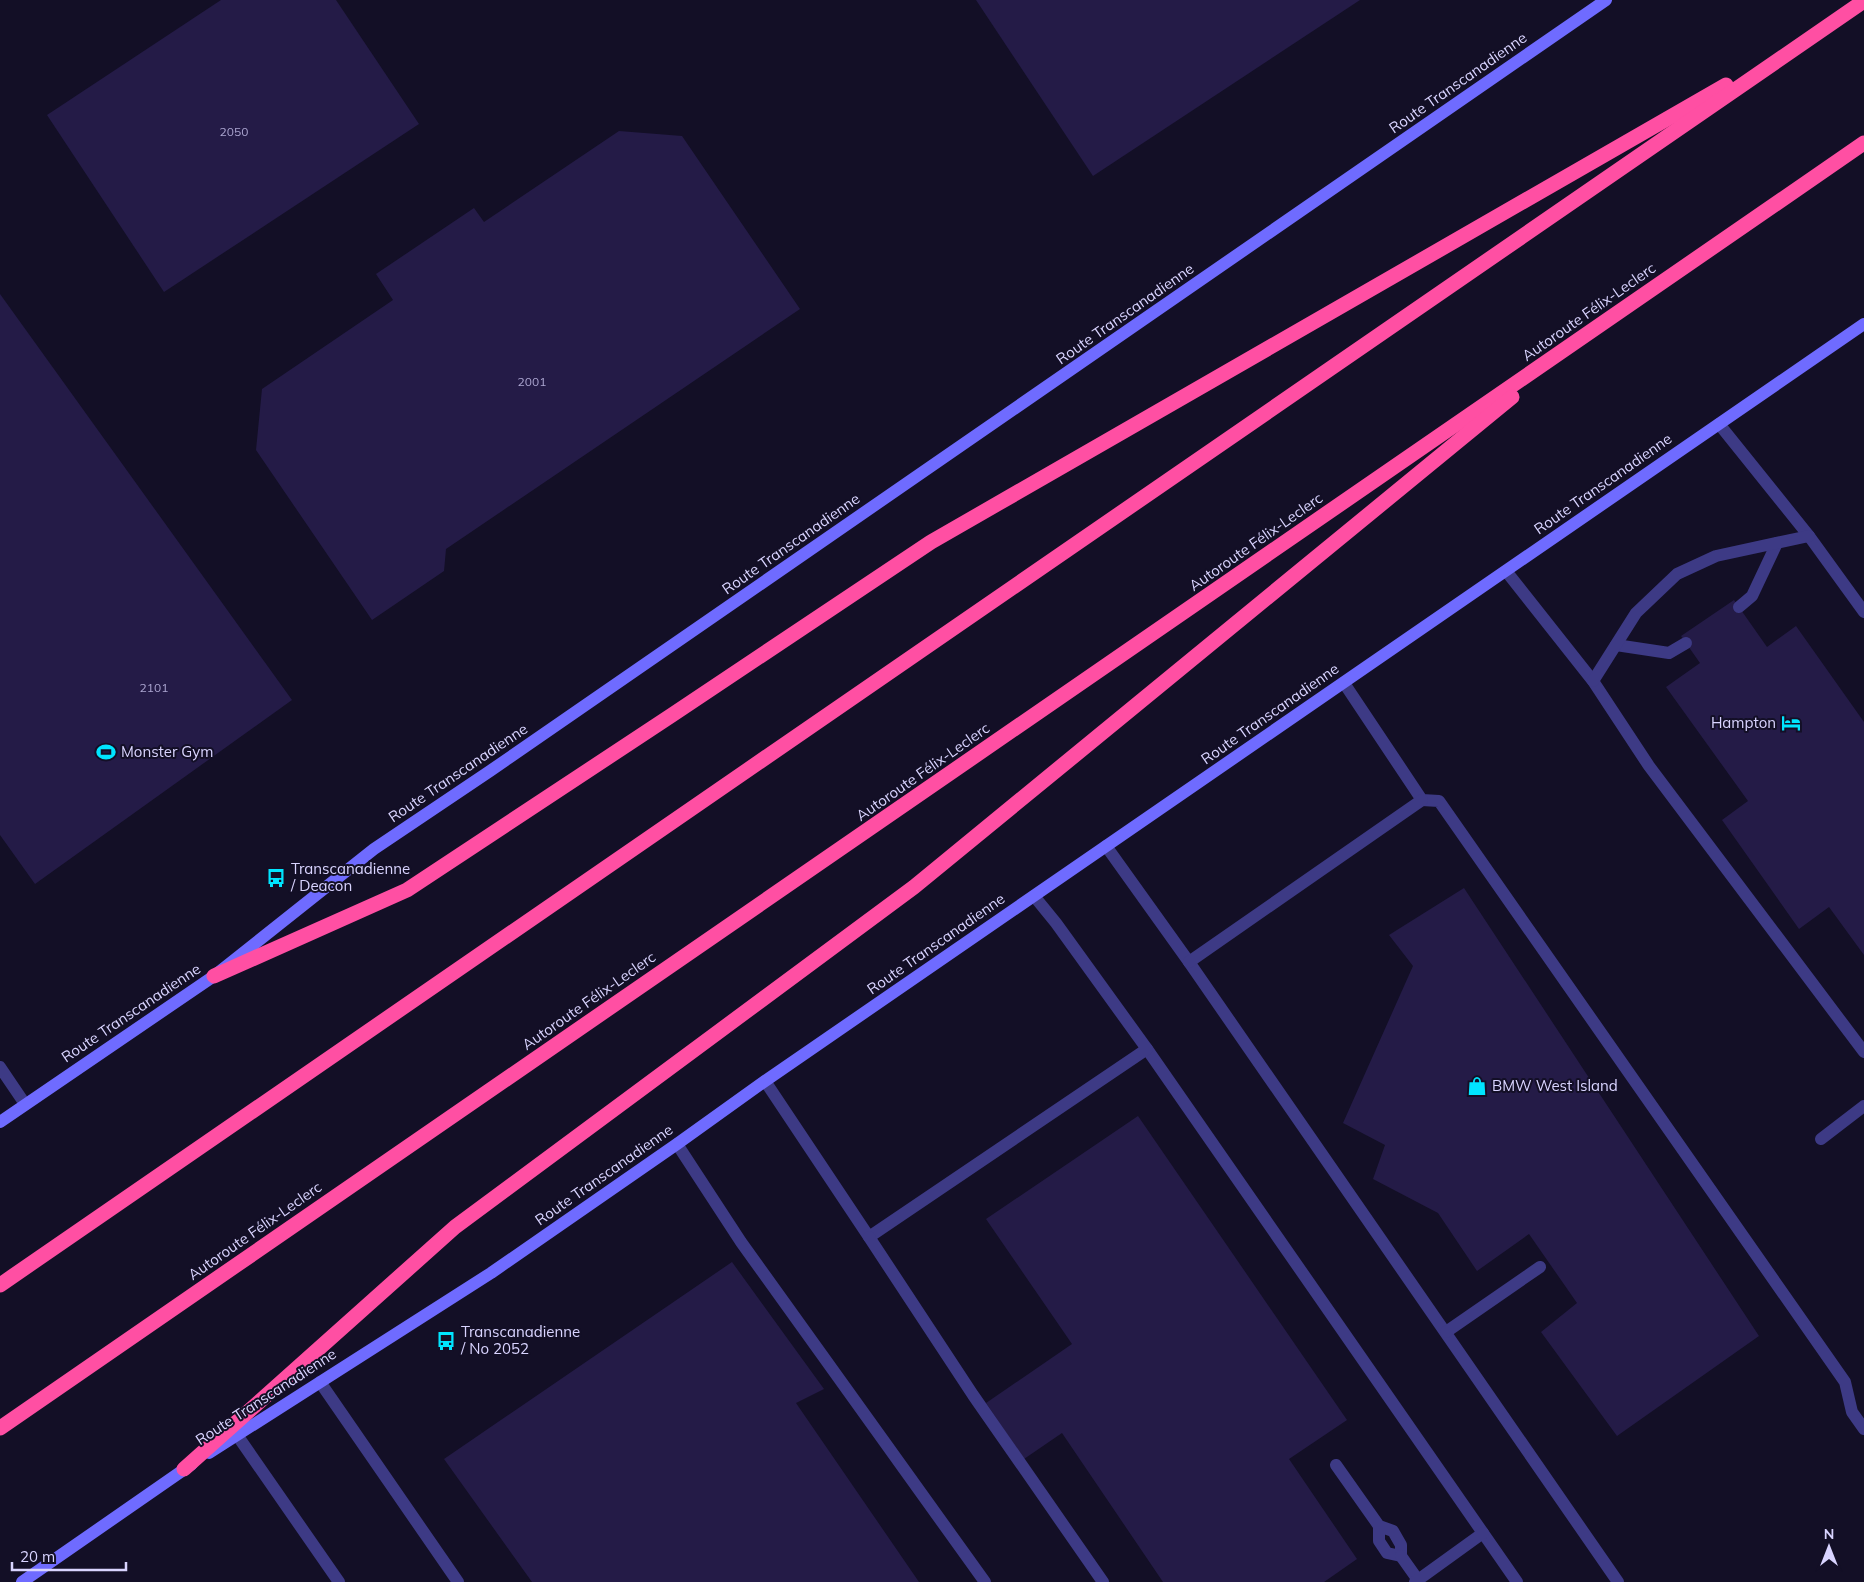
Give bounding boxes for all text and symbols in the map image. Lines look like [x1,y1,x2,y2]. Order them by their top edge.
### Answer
street label: Route Transcanadienne [1385,28,1530,137]
house number: 2050 [220,124,248,139]
street label: Autoroute Félix-Leclerc [1518,258,1659,365]
street label: Route Transcanadienne [1052,259,1197,368]
house number: 2001 [518,374,546,389]
street label: Route Transcanadienne [1530,429,1675,538]
street label: Autoroute Félix-Leclerc [1185,488,1326,595]
street label: Route Transcanadienne [718,489,863,598]
street label: Route Transcanadienne [1197,659,1342,768]
house number: 2101 [140,680,168,695]
hotel icon: Hampton [1780,712,1802,734]
place label: Hampton [1711,713,1776,732]
street label: Autoroute Félix-Leclerc [852,718,993,825]
street label: Route Transcanadienne [384,719,531,826]
sports icon: Monster Gym [95,741,117,763]
place label: Monster Gym [121,742,213,761]
place label: Transcanadienne / Deacon [290,859,410,895]
bus stop icon: Transcanadienne / Deacon [265,867,287,889]
street label: Route Transcanadienne [863,889,1008,998]
street label: Autoroute Félix-Leclerc [518,947,659,1054]
street label: Route Transcanadienne [57,959,204,1066]
shop icon: BMW West Island [1466,1075,1488,1097]
place label: BMW West Island [1492,1076,1618,1095]
street label: Route Transcanadienne [531,1120,676,1229]
street label: Autoroute Félix-Leclerc [184,1177,325,1284]
place label: Transcanadienne / No 2052 [460,1322,580,1358]
bus stop icon: Transcanadienne / No 2052 [435,1330,457,1352]
street label: Route Transcanadienne [192,1344,340,1449]
north arrow [1804,1522,1854,1572]
text: N [1824,1525,1834,1543]
scale bar [12,1540,126,1572]
text: 20 m [20,1547,55,1566]

